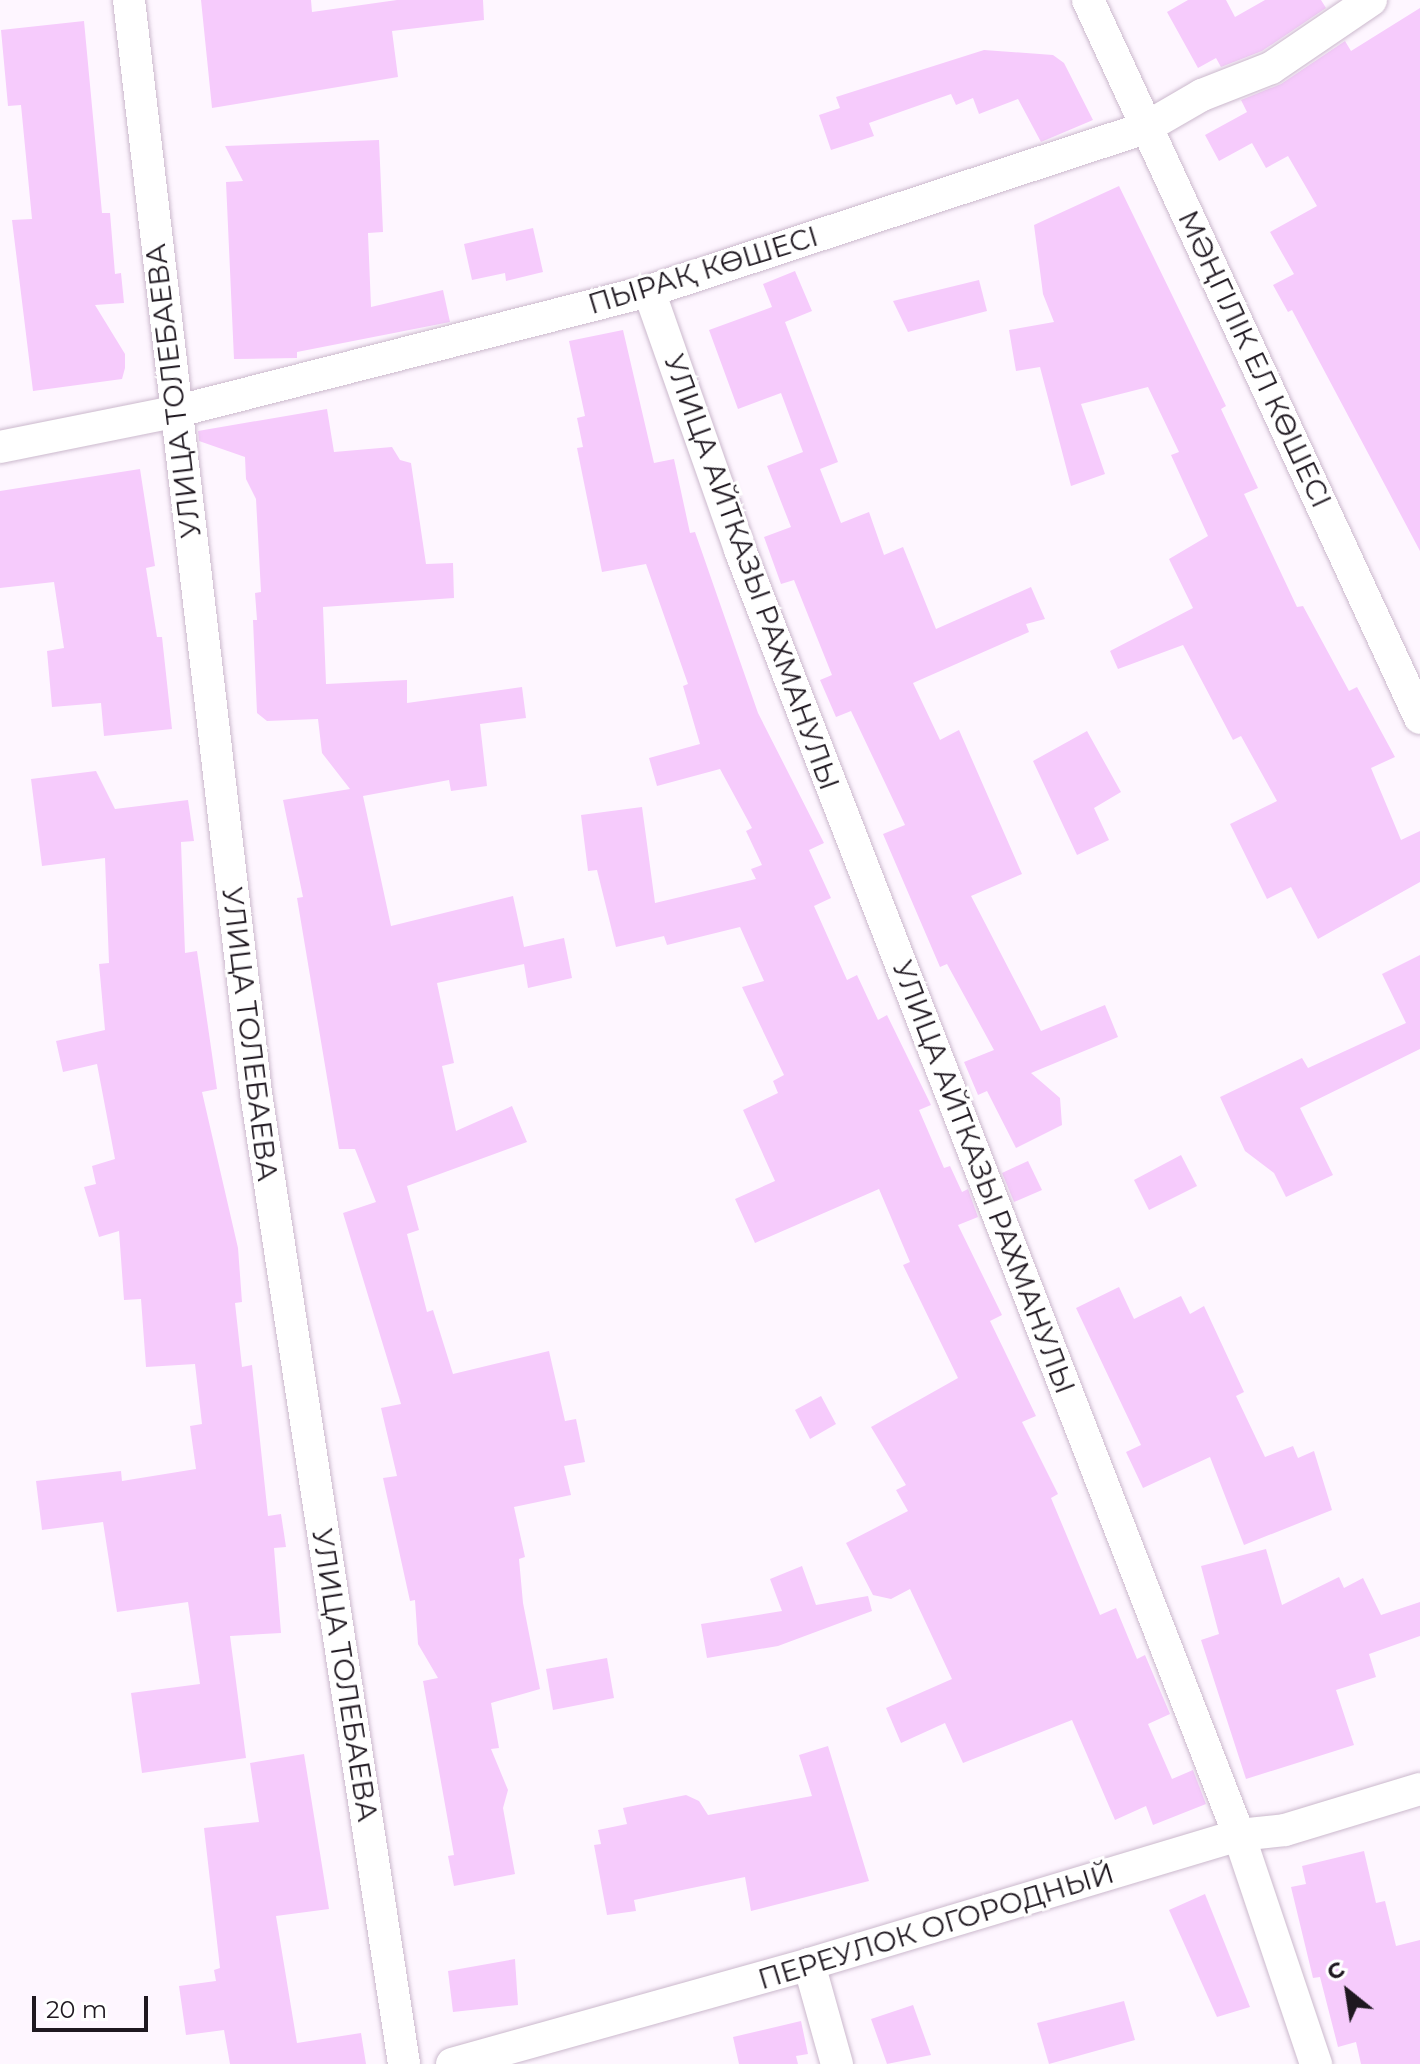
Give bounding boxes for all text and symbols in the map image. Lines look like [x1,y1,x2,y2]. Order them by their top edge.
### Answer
street label: МӘҢГІЛІК ЕЛ КӨШЕСІ [1171,205,1339,513]
street label: ПЫРАҚ КӨШЕСІ [584,219,822,321]
street label: УЛИЦА ТОЛЕБАЕВА [138,242,208,540]
street label: УЛИЦА АЙТКАЗЫ РАХМАНУЛЫ [657,350,847,794]
street label: УЛИЦА ТОЛЕБАЕВА [215,885,285,1183]
street label: УЛИЦА АЙТКАЗЫ РАХМАНУЛЫ [886,956,1082,1398]
street label: УЛИЦА ТОЛЕБАЕВА [305,1526,385,1824]
street label: ПЕРЕУЛОК ОГОРОДНЫЙ [754,1856,1118,1996]
north arrow [1308,1952,1388,2032]
text: С [1322,1955,1349,1986]
scale bar [36,1980,152,2030]
text: 20 m [46,1995,107,2024]

